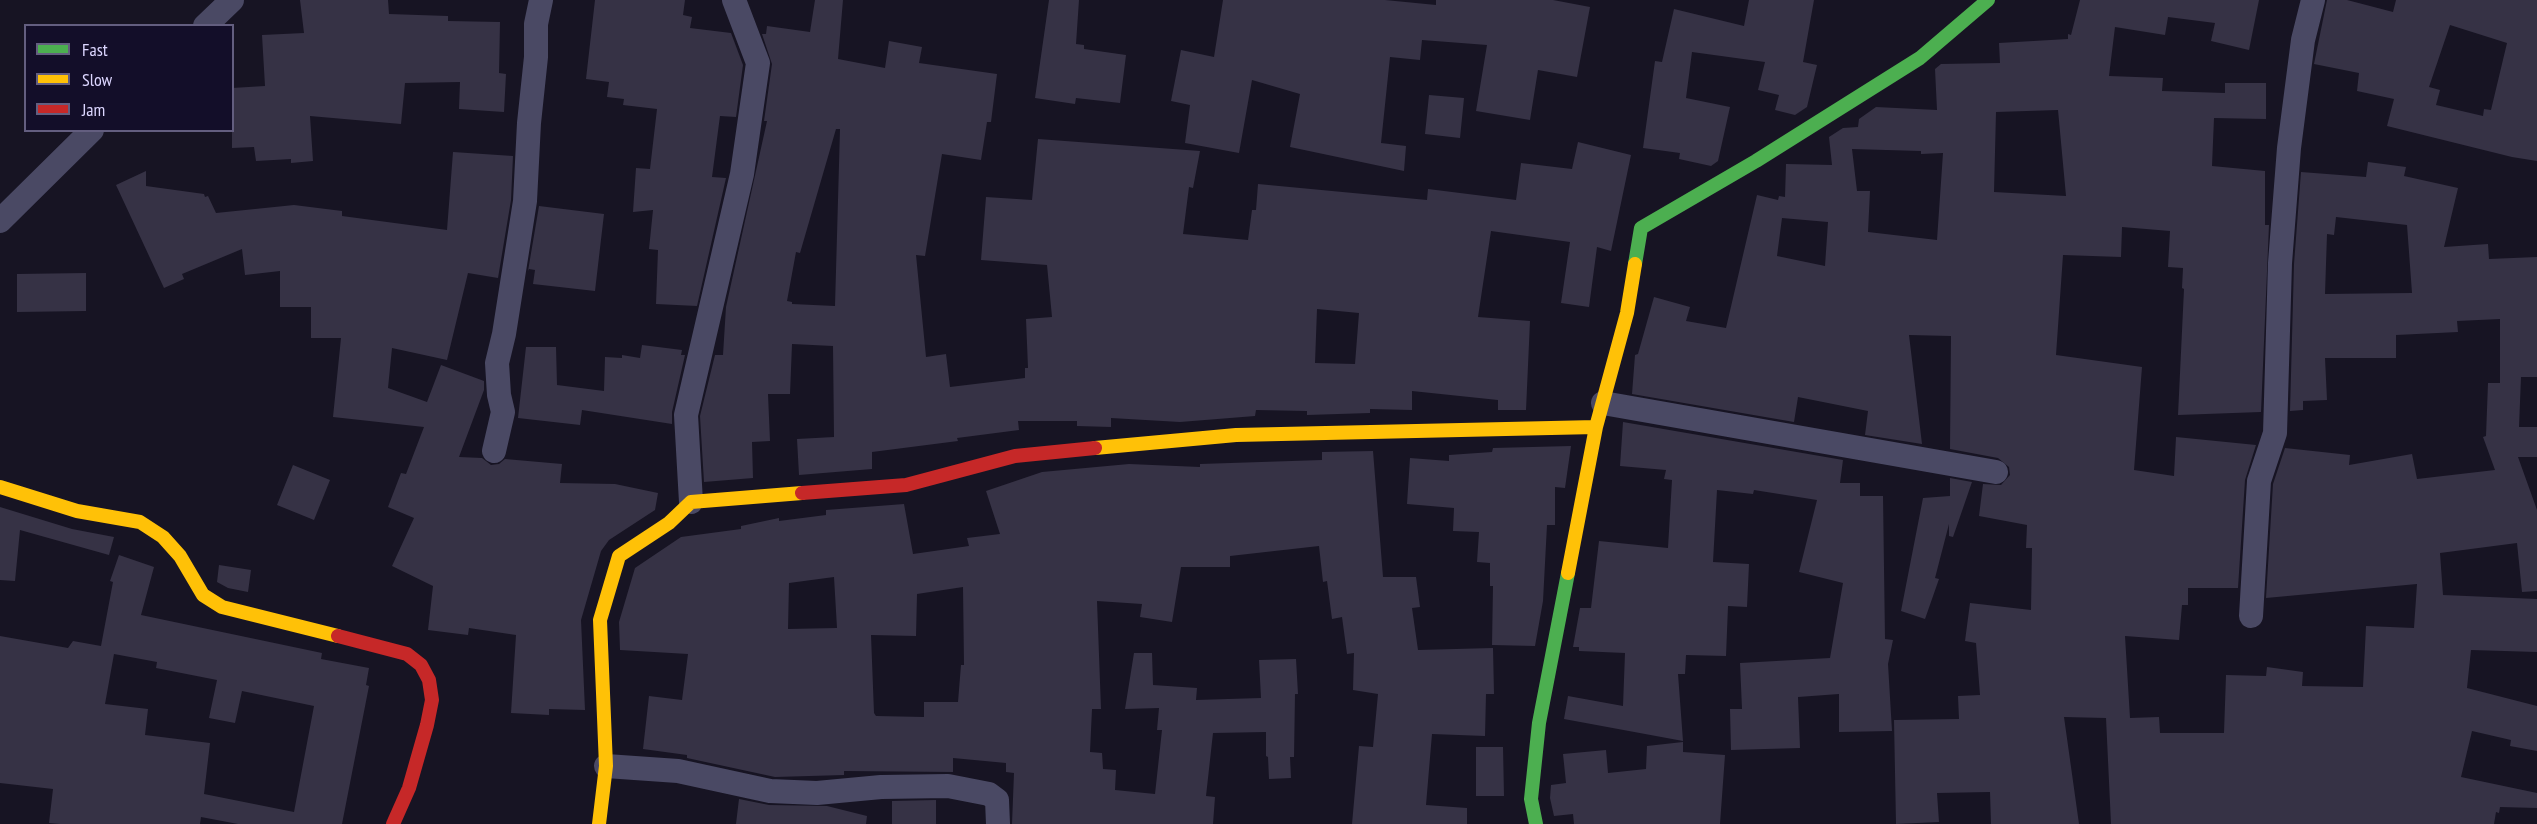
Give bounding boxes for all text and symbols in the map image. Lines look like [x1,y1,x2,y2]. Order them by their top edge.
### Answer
legend [24,24,234,132]
text: Fast [82,38,108,61]
text: Slow [82,68,112,91]
text: Jam [82,98,105,121]

